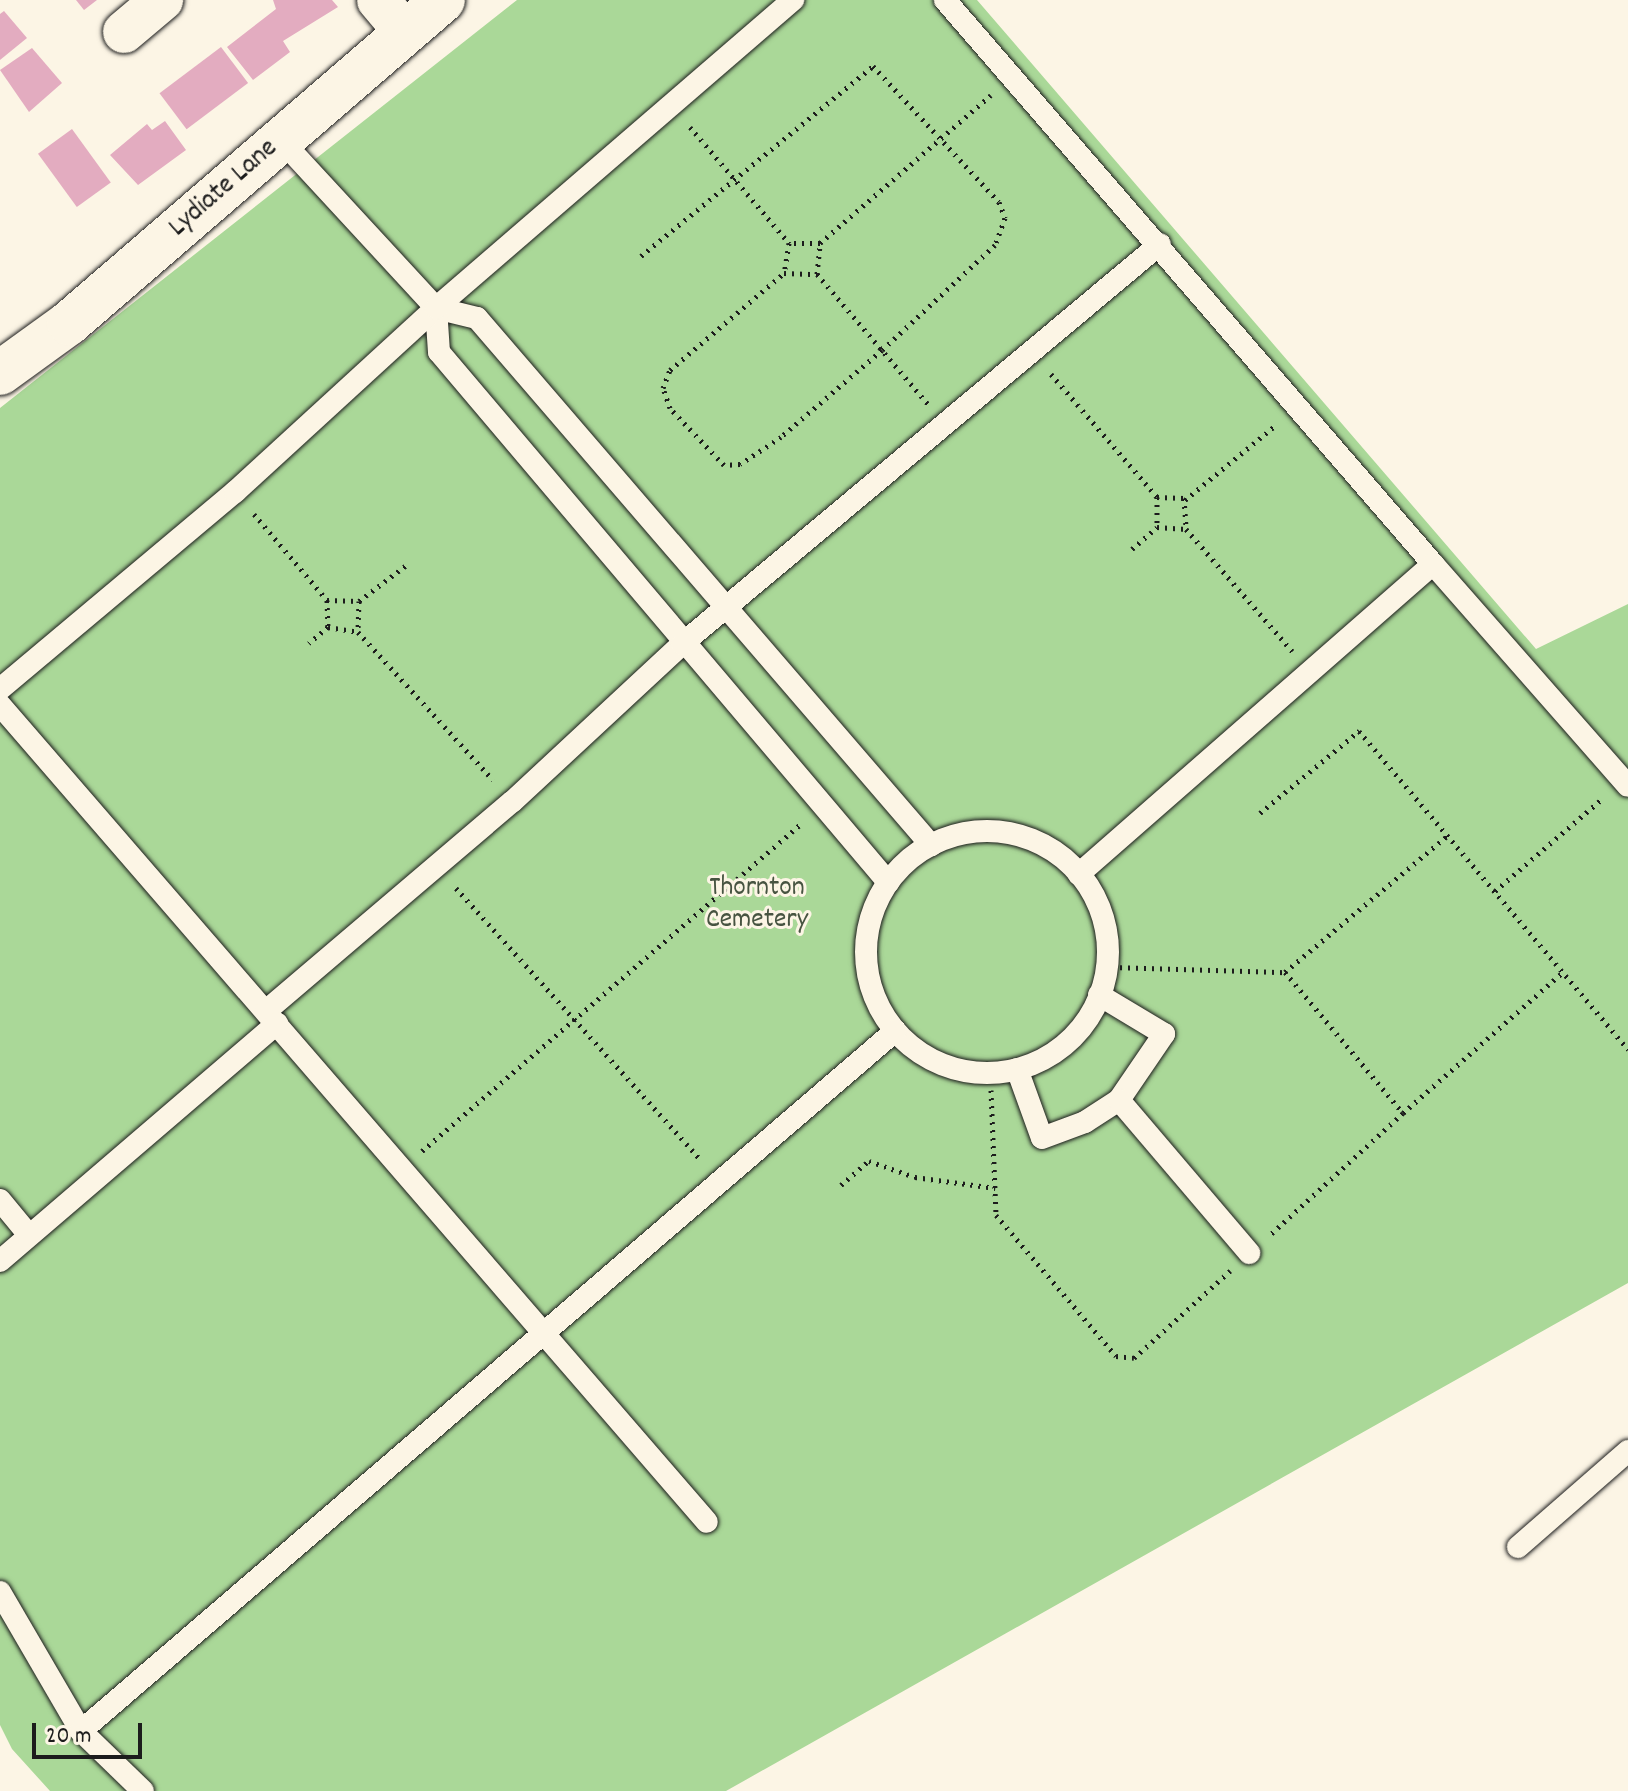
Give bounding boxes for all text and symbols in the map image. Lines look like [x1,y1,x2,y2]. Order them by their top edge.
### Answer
street label: Lydiate Lane [163,133,285,245]
park label: Thornton Cemetery [706,872,808,938]
scale bar [36,1707,146,1757]
text: 20 m [46,1720,92,1754]

